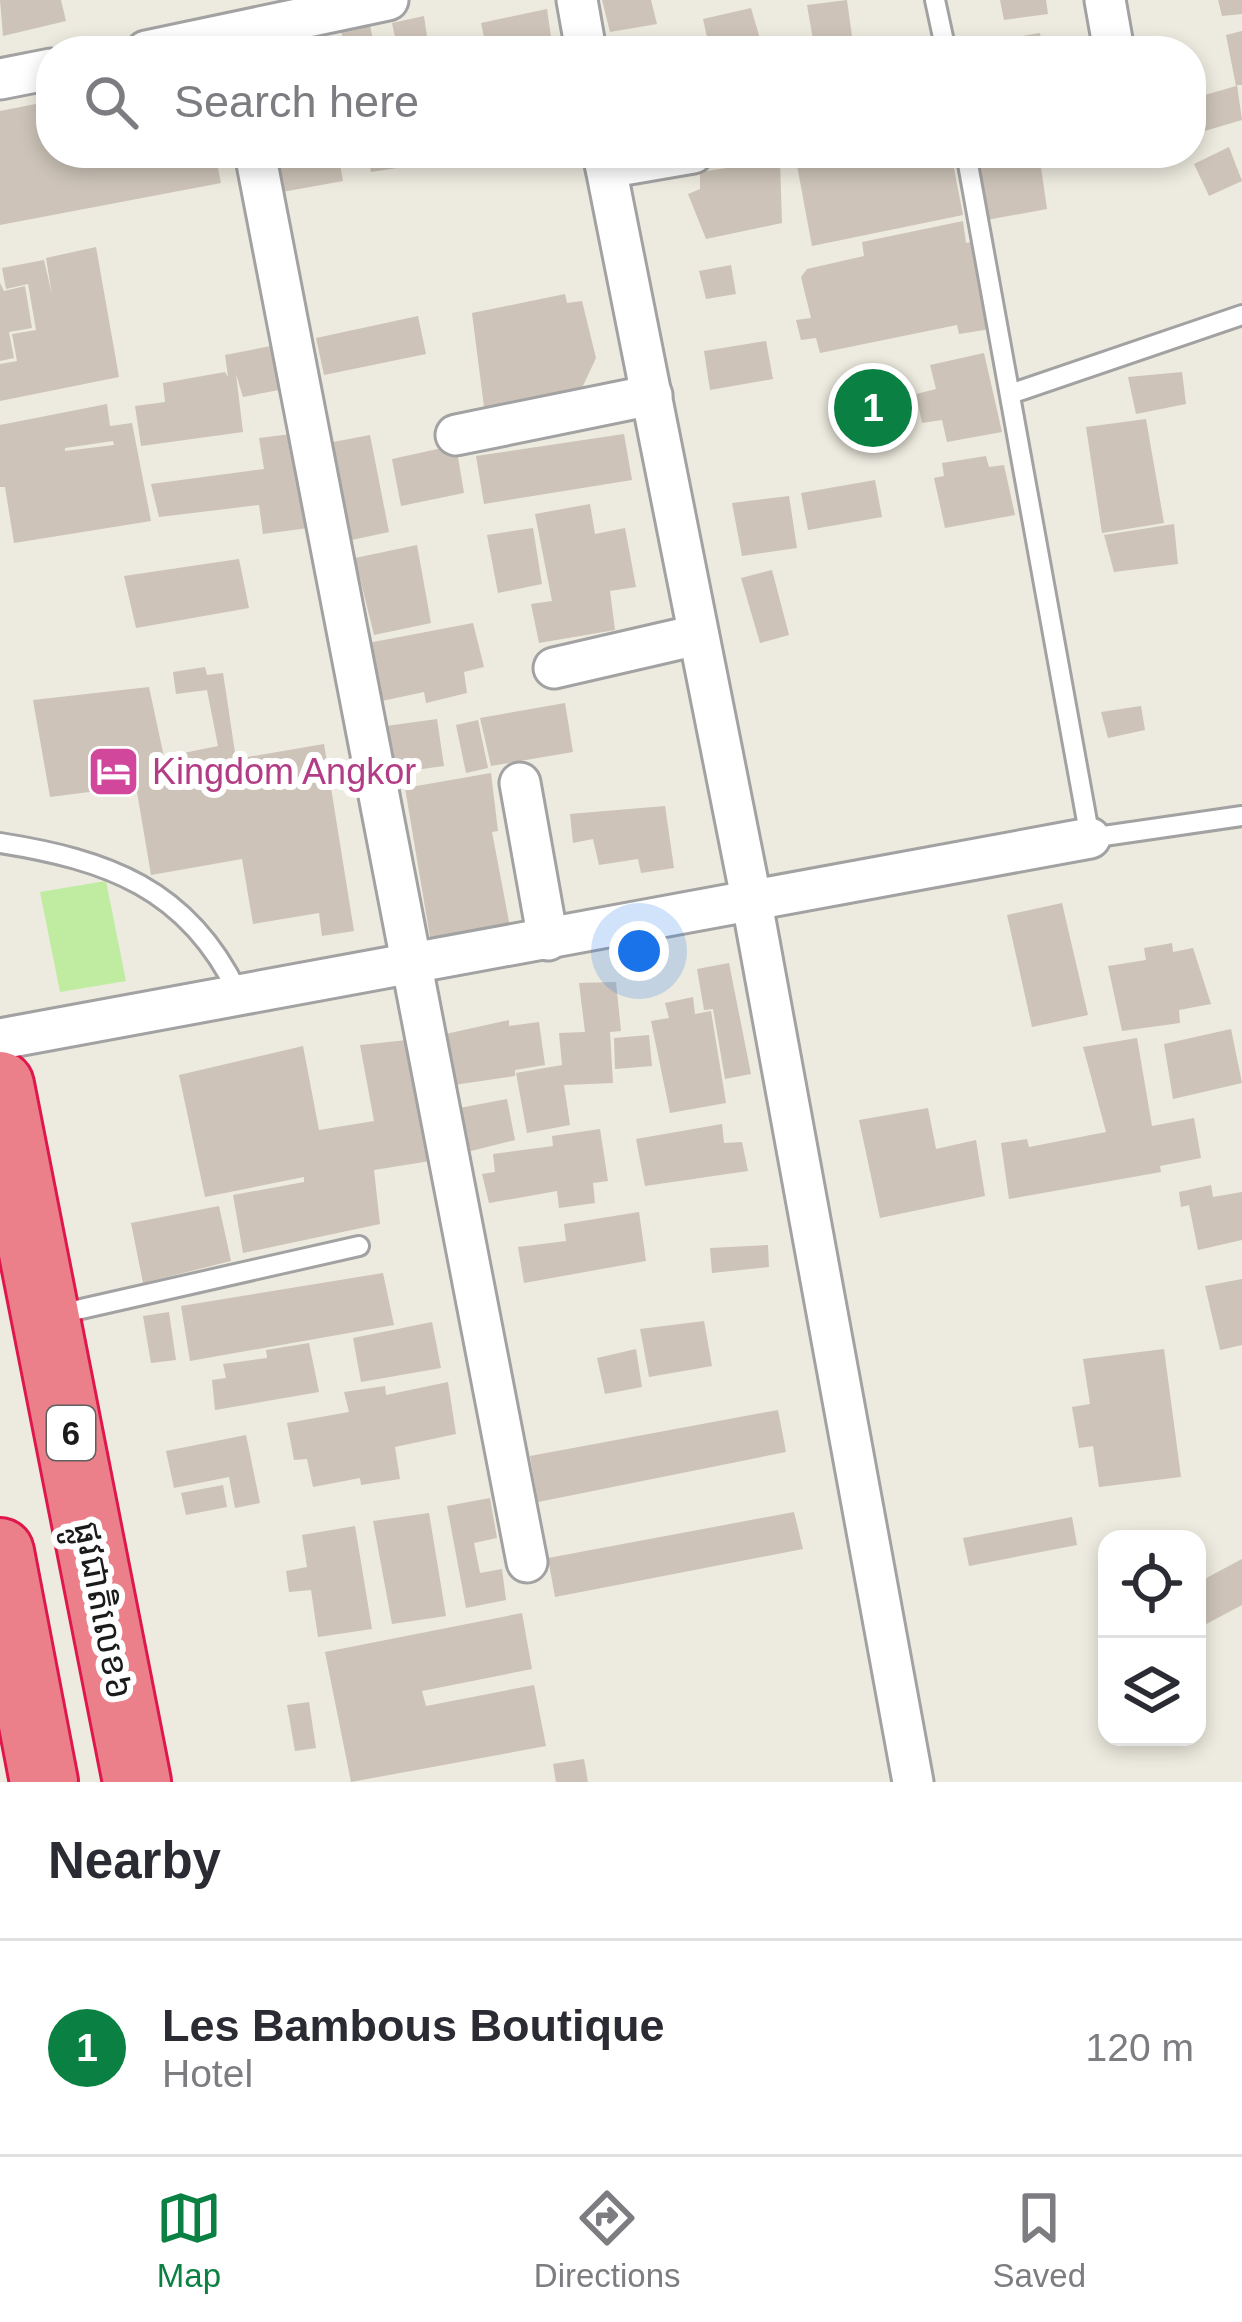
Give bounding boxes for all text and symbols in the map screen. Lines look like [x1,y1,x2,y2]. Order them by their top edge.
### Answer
search box [36,36,1206,168]
icon: search [78,69,144,135]
text: Search here [174,76,419,127]
pin: 1 [834,363,912,453]
hotel icon: Kingdom Angkor [85,743,141,799]
place label: Kingdom Angkor [152,751,416,792]
your location [609,921,669,981]
road number: 6 [47,1406,95,1460]
street label: ផ្លូវជាតិលេខ៦ [55,1518,141,1705]
map controls [1098,1530,1206,1746]
button: locate [1098,1530,1206,1638]
button: layers [1098,1638,1206,1746]
text: Nearby [48,1832,221,1889]
text: Les Bambous Boutique [162,2000,665,2051]
text: 1 [76,2026,98,2069]
text: 120 m [1086,2026,1194,2069]
text: Hotel [162,2052,253,2095]
tab: Map [156,2185,222,2295]
tab: Directions [534,2185,681,2295]
tab: Saved [992,2185,1086,2295]

